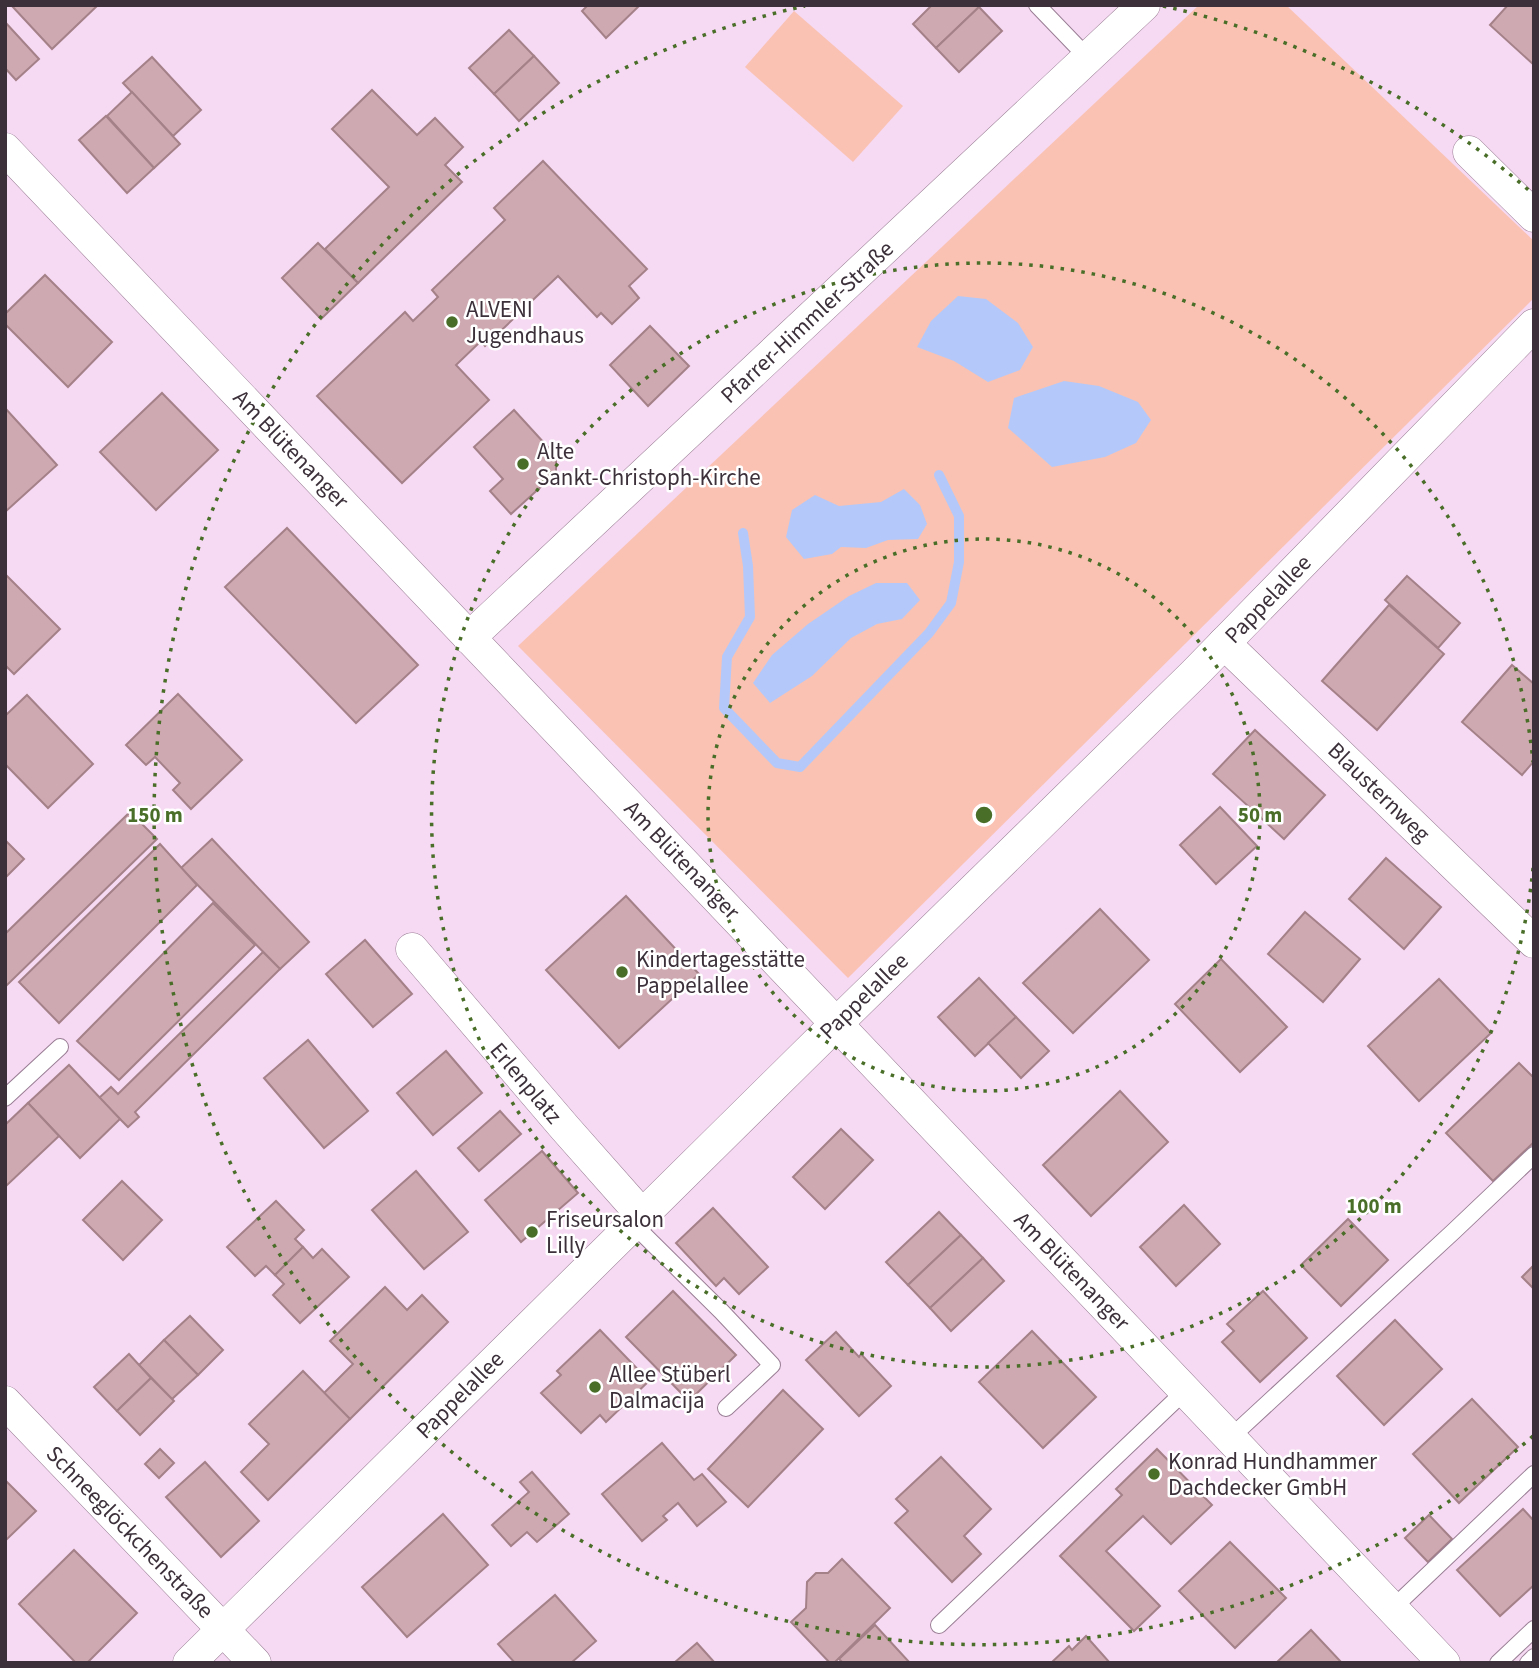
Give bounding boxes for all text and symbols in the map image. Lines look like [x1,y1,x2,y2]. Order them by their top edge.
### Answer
street label: Pfarrer-Himmler-Straße [713,233,901,411]
place label: ALVENI Jugendhaus [466,293,584,352]
marker: ALVENI Jugendhaus [444,314,460,330]
street label: Am Blütenanger [226,382,357,517]
place label: Alte Sankt-Christoph-Kirche [537,435,761,494]
marker: Alte Sankt-Christoph-Kirche [515,456,531,472]
street label: Pappelallee [1217,547,1319,651]
street label: Blausternweg [1320,735,1438,850]
street label: Am Blütenanger [617,793,748,928]
text: 150 m [127,800,183,830]
text: 50 m [1238,800,1282,830]
centre of rings [972,803,996,827]
place label: Kindertagesstätte Pappelallee [636,943,805,1002]
street label: Pappelallee [812,945,916,1047]
marker: Kindertagesstätte Pappelallee [614,964,630,980]
street label: Erlenplatz [482,1035,570,1131]
text: 100 m [1346,1191,1402,1221]
place label: Friseursalon Lilly [546,1203,664,1262]
street label: Am Blütenanger [1007,1204,1138,1339]
marker: Friseursalon Lilly [524,1224,540,1240]
street label: Pappelallee [409,1344,511,1446]
place label: Allee Stüberl Dalmacija [609,1358,731,1417]
marker: Allee Stüberl Dalmacija [587,1379,603,1395]
street label: Schneeglöckchenstraße [38,1438,222,1626]
place label: Konrad Hundhammer Dachdecker GmbH [1168,1445,1378,1504]
marker: Konrad Hundhammer Dachdecker GmbH [1146,1466,1162,1482]

